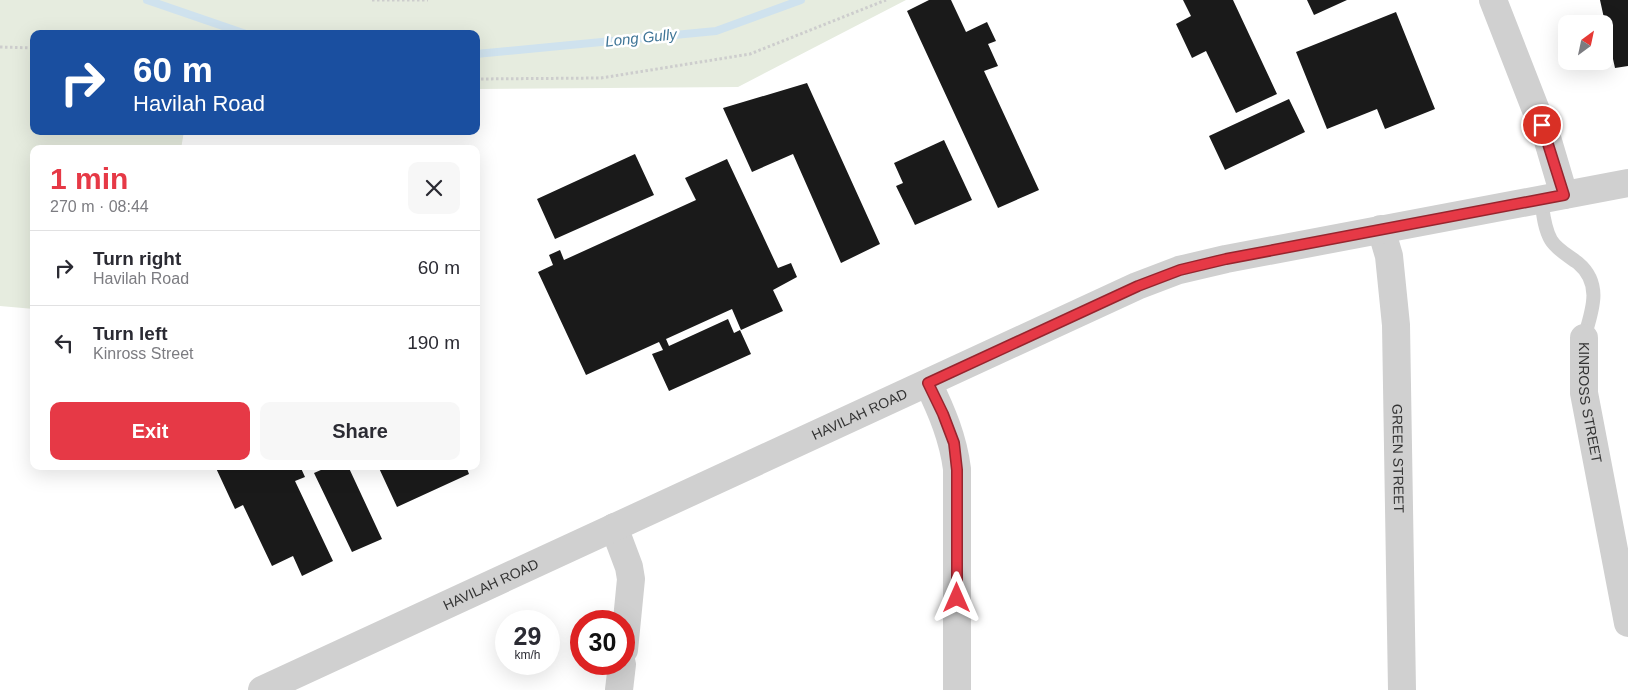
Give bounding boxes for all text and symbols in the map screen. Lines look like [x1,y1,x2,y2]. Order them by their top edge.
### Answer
north arrow [1558,15,1612,70]
map controls [1558,15,1613,70]
water label: Long Gully [604,25,679,50]
icon: right [50,50,115,115]
text: 60 m [133,50,213,89]
text: Havilah Road [133,91,265,116]
pin [1521,104,1563,146]
icon: arrive [1528,111,1556,139]
text: 1 min [50,162,128,195]
button: close [408,162,460,214]
text: 270 m · 08:44 [50,198,149,215]
text: Turn right [93,248,181,269]
icon: right [50,254,78,282]
text: 60 m [418,257,460,278]
text: Havilah Road [93,270,189,287]
text: Turn left [93,323,168,344]
icon: left [50,329,78,357]
text: 190 m [407,332,460,353]
street label: KINROSS STREET [1576,342,1605,465]
text: Kinross Street [93,345,193,362]
street label: HAVILAH ROAD [809,385,910,443]
button: Exit [50,402,250,460]
button: Share [260,402,460,460]
street label: GREEN STREET [1389,404,1407,514]
street label: HAVILAH ROAD [441,555,541,613]
position arrow [930,571,982,623]
speed limit sign: 30 [570,610,635,675]
text: 29 [514,622,541,650]
text: km/h [514,648,541,662]

